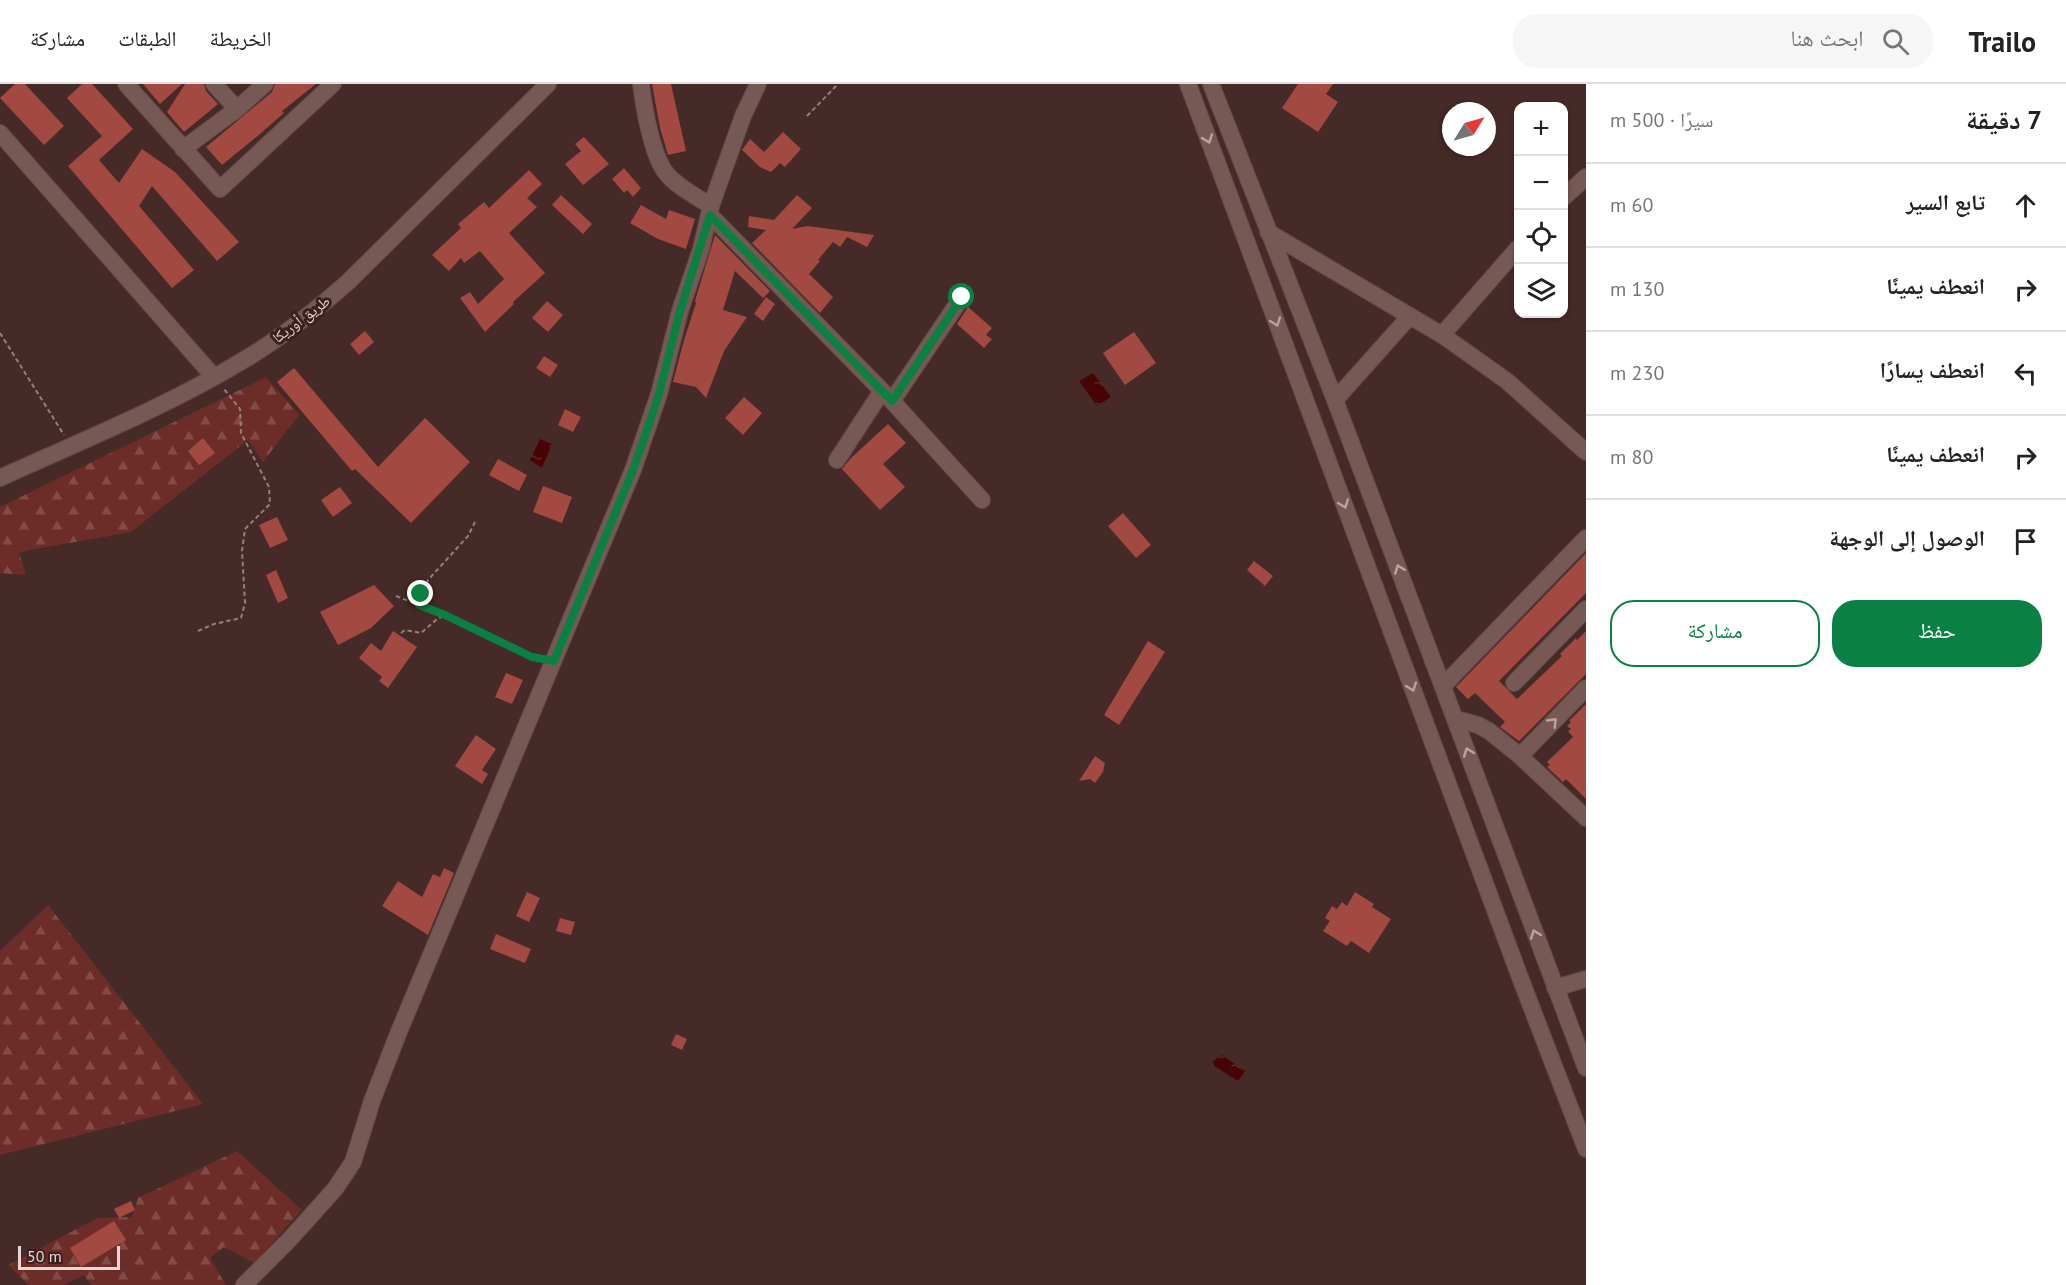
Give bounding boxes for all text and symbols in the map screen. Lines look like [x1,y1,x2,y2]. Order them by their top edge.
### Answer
search box [1513,14,1933,68]
text: Trailo [1969,23,2036,60]
text: ابحث هنا [1791,24,1864,52]
text: مشاركة [30,25,85,52]
text: الطبقات [118,25,177,52]
text: الخريطة [210,25,271,52]
icon: search [1879,25,1912,58]
north arrow [1442,102,1496,156]
map controls [1514,102,1568,318]
button: + [1514,102,1568,156]
text: 7 دقيقة [1966,103,2042,136]
text: سيرًا · 500 m [1610,107,1714,133]
one-way arrow [1200,133,1213,144]
button: − [1514,156,1568,210]
text: تابع السير [1906,188,1985,216]
icon: ahead [2009,189,2042,222]
text: 60 m [1610,192,1653,218]
button: locate [1514,210,1568,264]
button: layers [1514,264,1568,318]
text: انعطف يمينًا [1886,272,1985,300]
icon: right [2009,273,2042,306]
text: 130 m [1610,276,1664,302]
route start [948,283,974,309]
street label: طريق أوريكا [269,291,334,348]
one-way arrow [1268,316,1281,327]
text: انعطف يسارًا [1880,356,1985,384]
icon: left [2009,357,2042,390]
text: 230 m [1610,360,1664,386]
text: انعطف يمينًا [1886,440,1985,468]
icon: right [2009,441,2042,474]
text: 80 m [1610,444,1653,470]
one-way arrow [1337,498,1349,509]
text: الوصول إلى الوجهة [1829,524,1985,552]
icon: arrive [2009,525,2042,558]
one-way arrow [1394,564,1406,575]
route end [407,580,433,606]
button: مشاركة [1610,600,1820,667]
button: حفظ [1832,600,2042,667]
one-way arrow [1405,681,1417,692]
one-way arrow [1546,718,1557,728]
one-way arrow [1462,747,1475,757]
one-way arrow [1530,929,1543,940]
scale bar [18,1243,120,1270]
text: 50 m [27,1246,62,1266]

